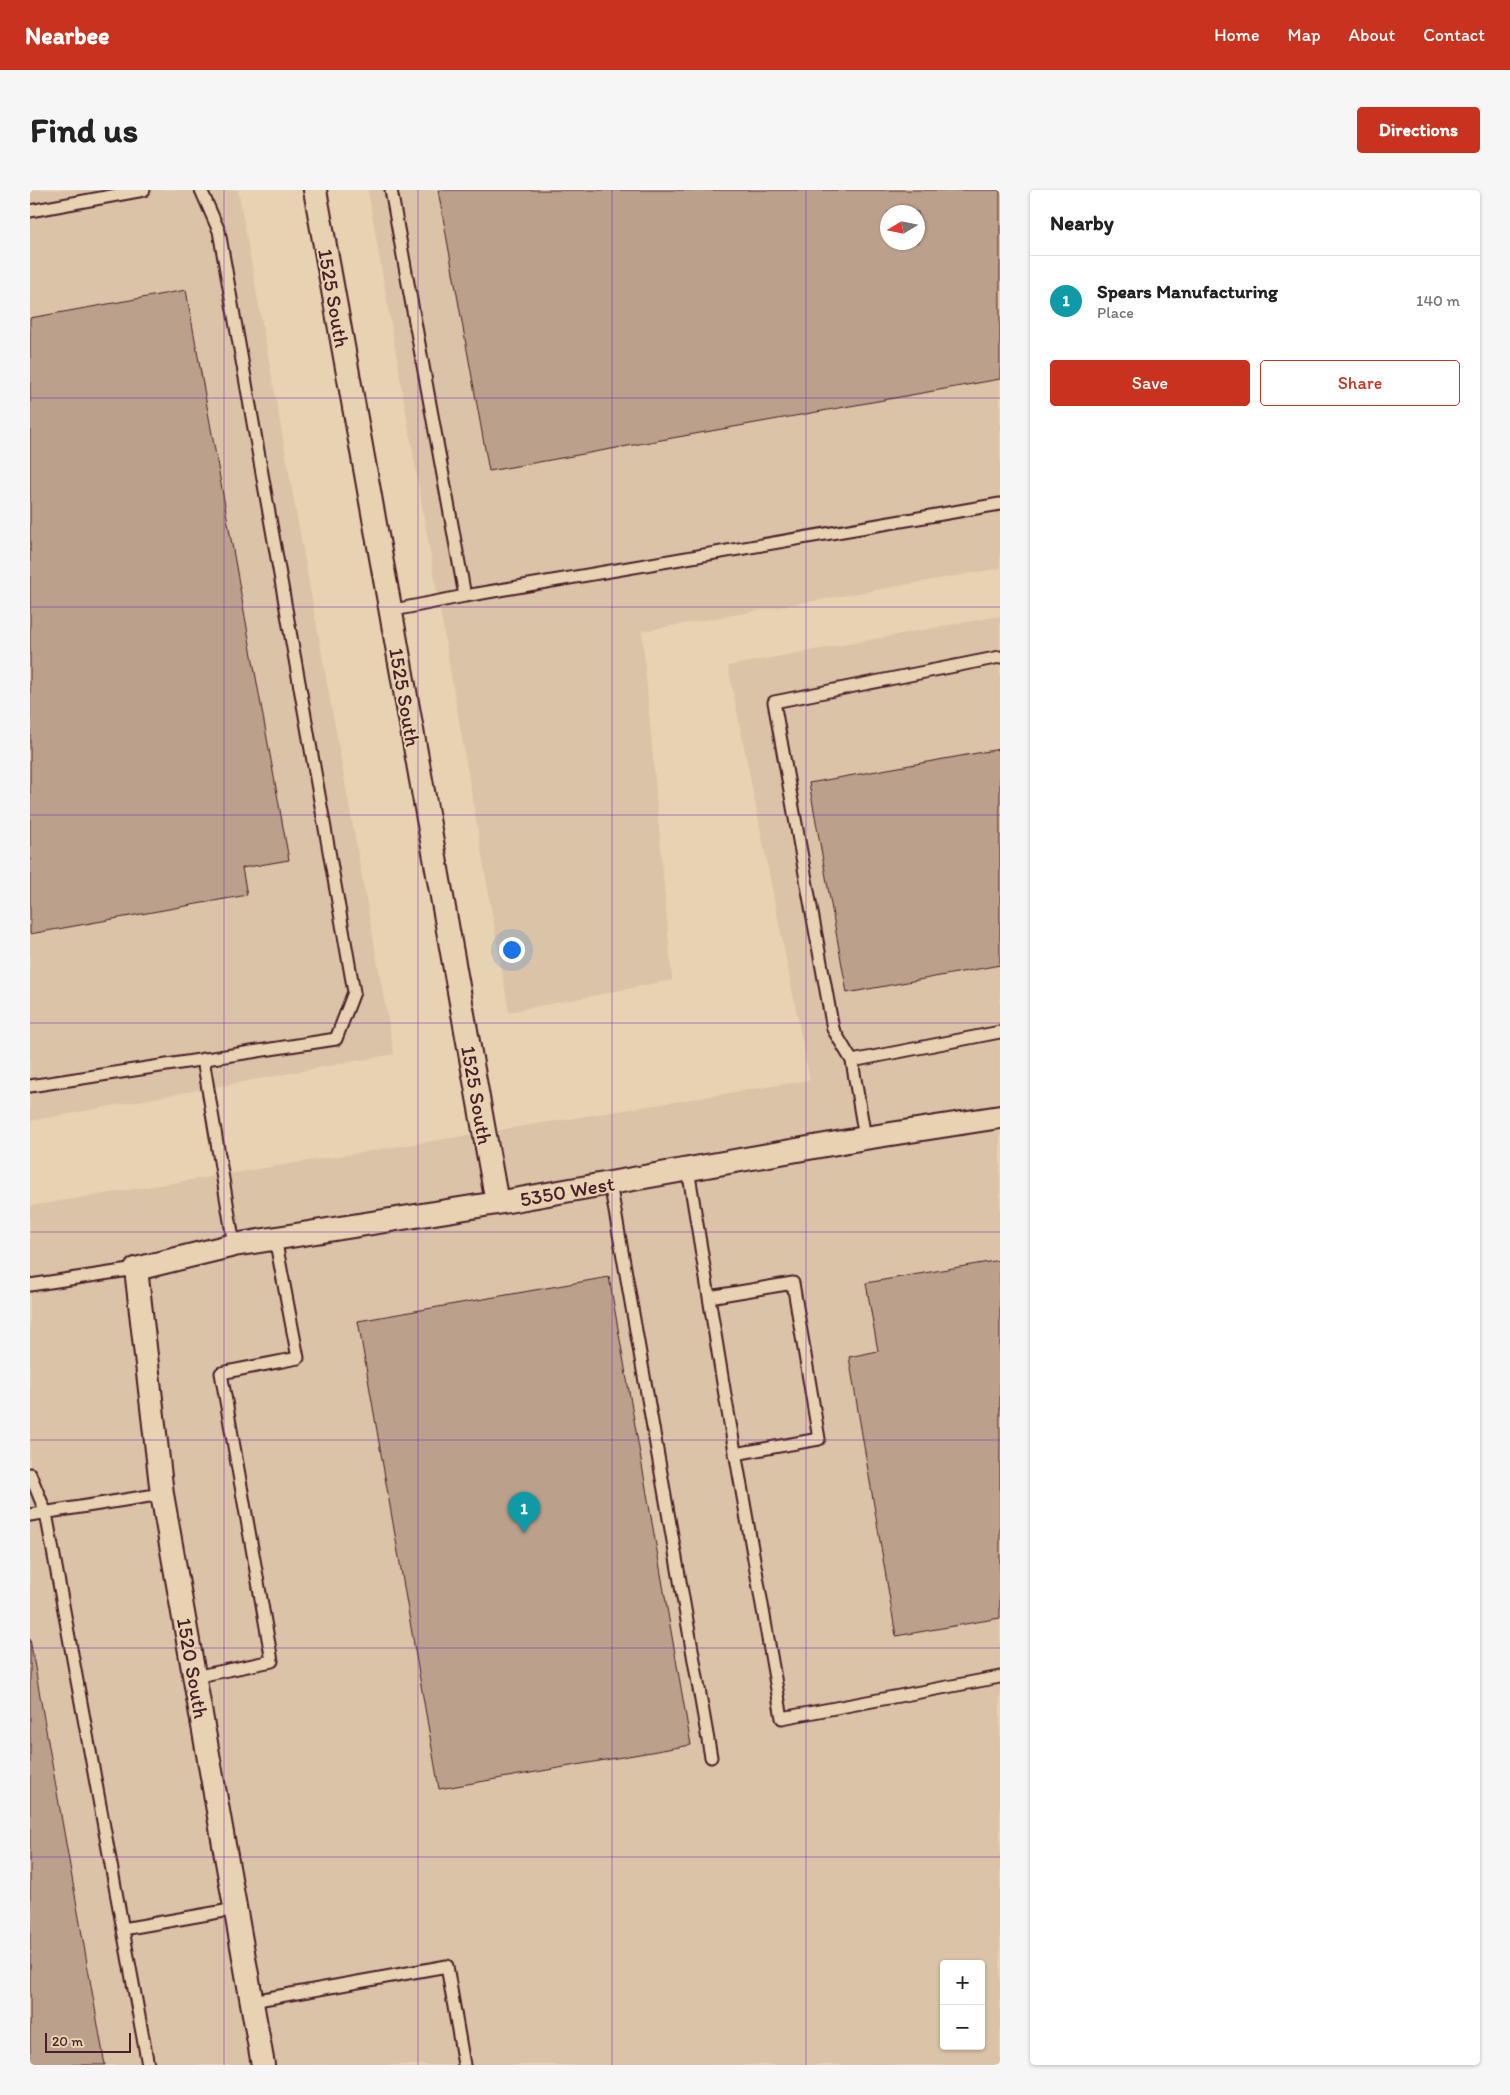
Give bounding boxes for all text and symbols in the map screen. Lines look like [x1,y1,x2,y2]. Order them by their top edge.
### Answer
text: Nearbee [25,21,109,50]
text: Home [1214,24,1260,46]
text: Map [1288,24,1321,46]
text: About [1349,24,1395,46]
text: Contact [1423,24,1485,46]
button: Directions [1357,107,1480,153]
text: Find us [30,109,138,151]
north arrow [880,205,925,250]
text: Nearby [1050,210,1114,235]
street label: 1525 South [313,246,355,350]
text: Spears Manufacturing [1097,280,1278,303]
text: 1 [1062,291,1070,310]
text: 140 m [1416,291,1460,310]
text: Place [1097,303,1134,322]
button: Save [1050,360,1250,406]
button: Share [1260,360,1460,406]
street label: 1525 South [384,645,426,749]
your location [499,937,525,963]
street label: 1525 South [456,1043,498,1147]
street label: 5350 West [518,1170,616,1212]
pin: 1 [508,1492,540,1533]
street label: 1520 South [172,1616,214,1721]
map controls [940,1960,985,2050]
button: + [940,1960,985,2005]
button: − [940,2005,985,2050]
scale bar [45,2030,131,2053]
text: 20 m [52,2033,83,2050]

